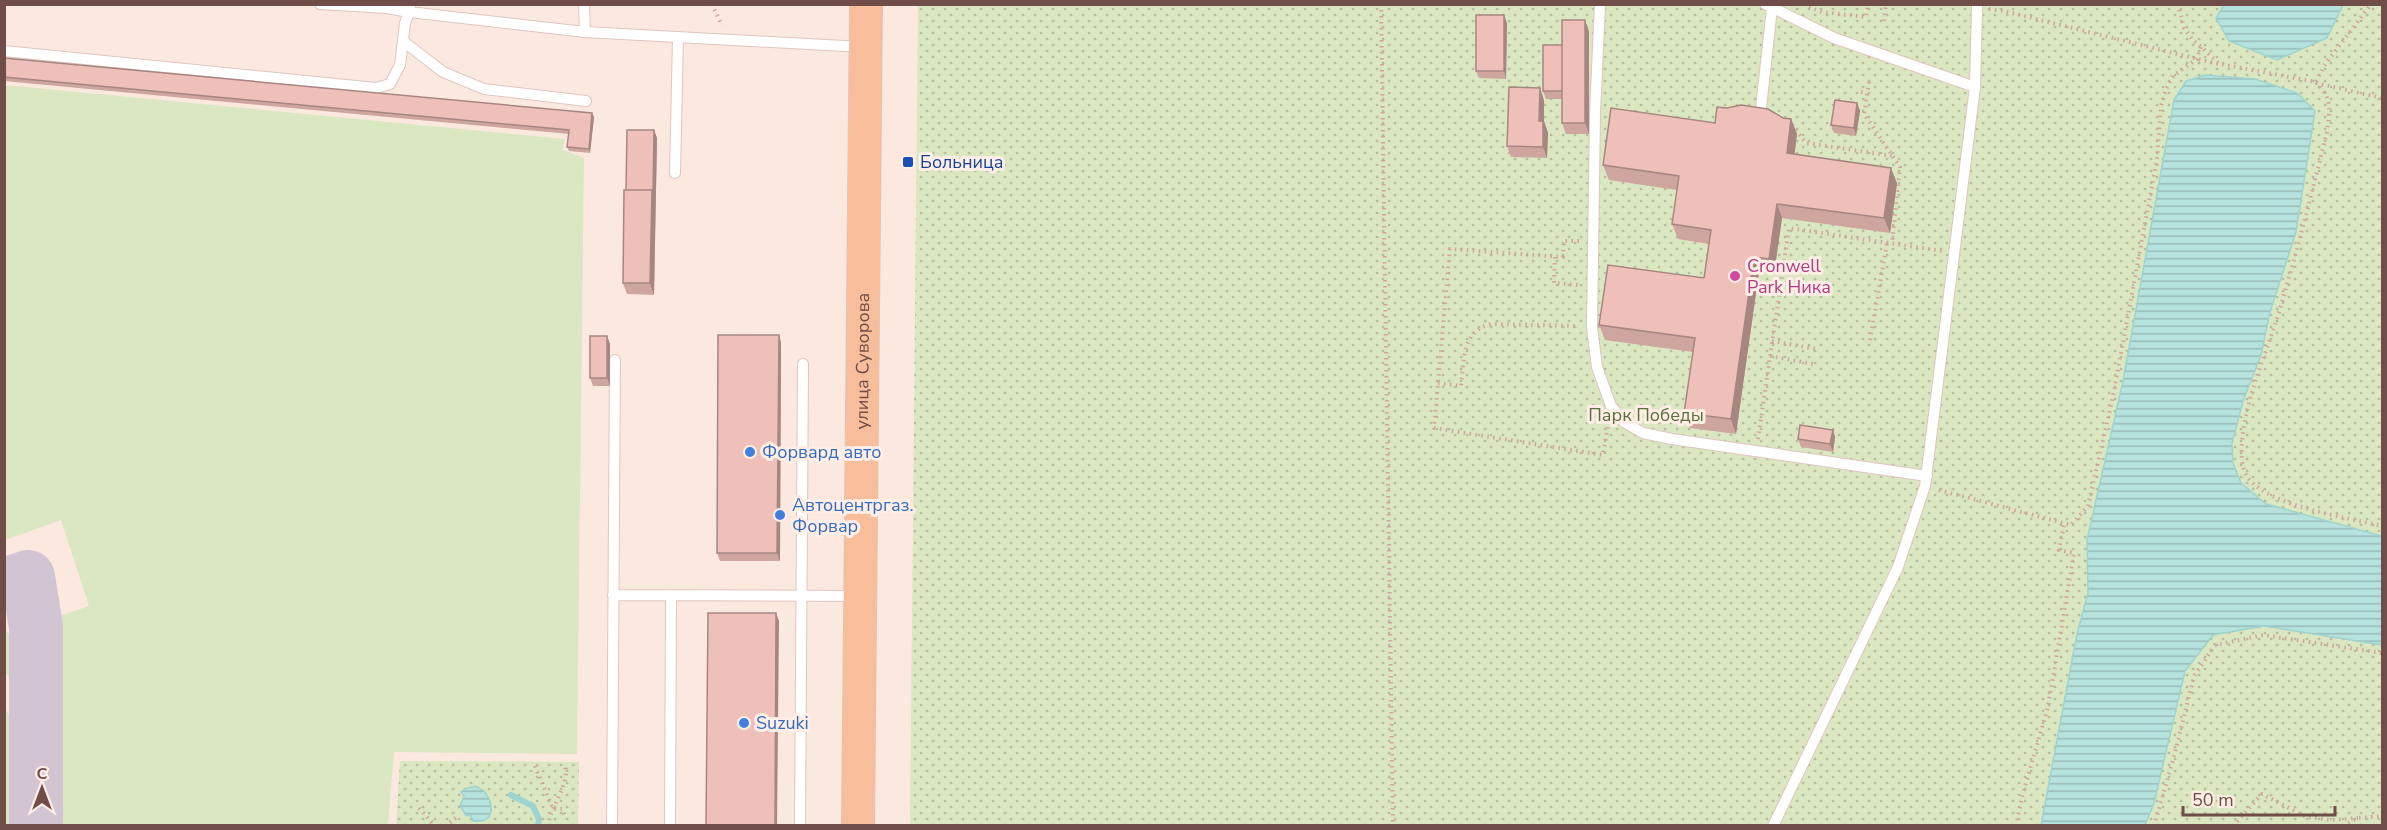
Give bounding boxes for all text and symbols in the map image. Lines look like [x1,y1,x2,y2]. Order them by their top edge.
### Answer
place label: Больница [920,150,1003,174]
marker: Больница [901,155,915,169]
place label: Cronwell Park Ника [1747,254,1831,299]
marker: Cronwell Park Ника [1728,269,1742,283]
street label: улица Суворова [850,293,875,429]
park label: Парк Победы [1588,403,1704,427]
place label: Форвард авто [762,440,881,464]
marker: Форвард авто [743,445,757,459]
place label: Автоцентргаз. Форвар [792,493,914,538]
marker: Автоцентргаз. Форвар [773,508,787,522]
place label: Suzuki [756,711,809,735]
marker: Suzuki [737,716,751,730]
north arrow [12,758,72,818]
text: С [37,763,48,785]
scale bar [2183,779,2334,817]
text: 50 m [2192,788,2234,812]

